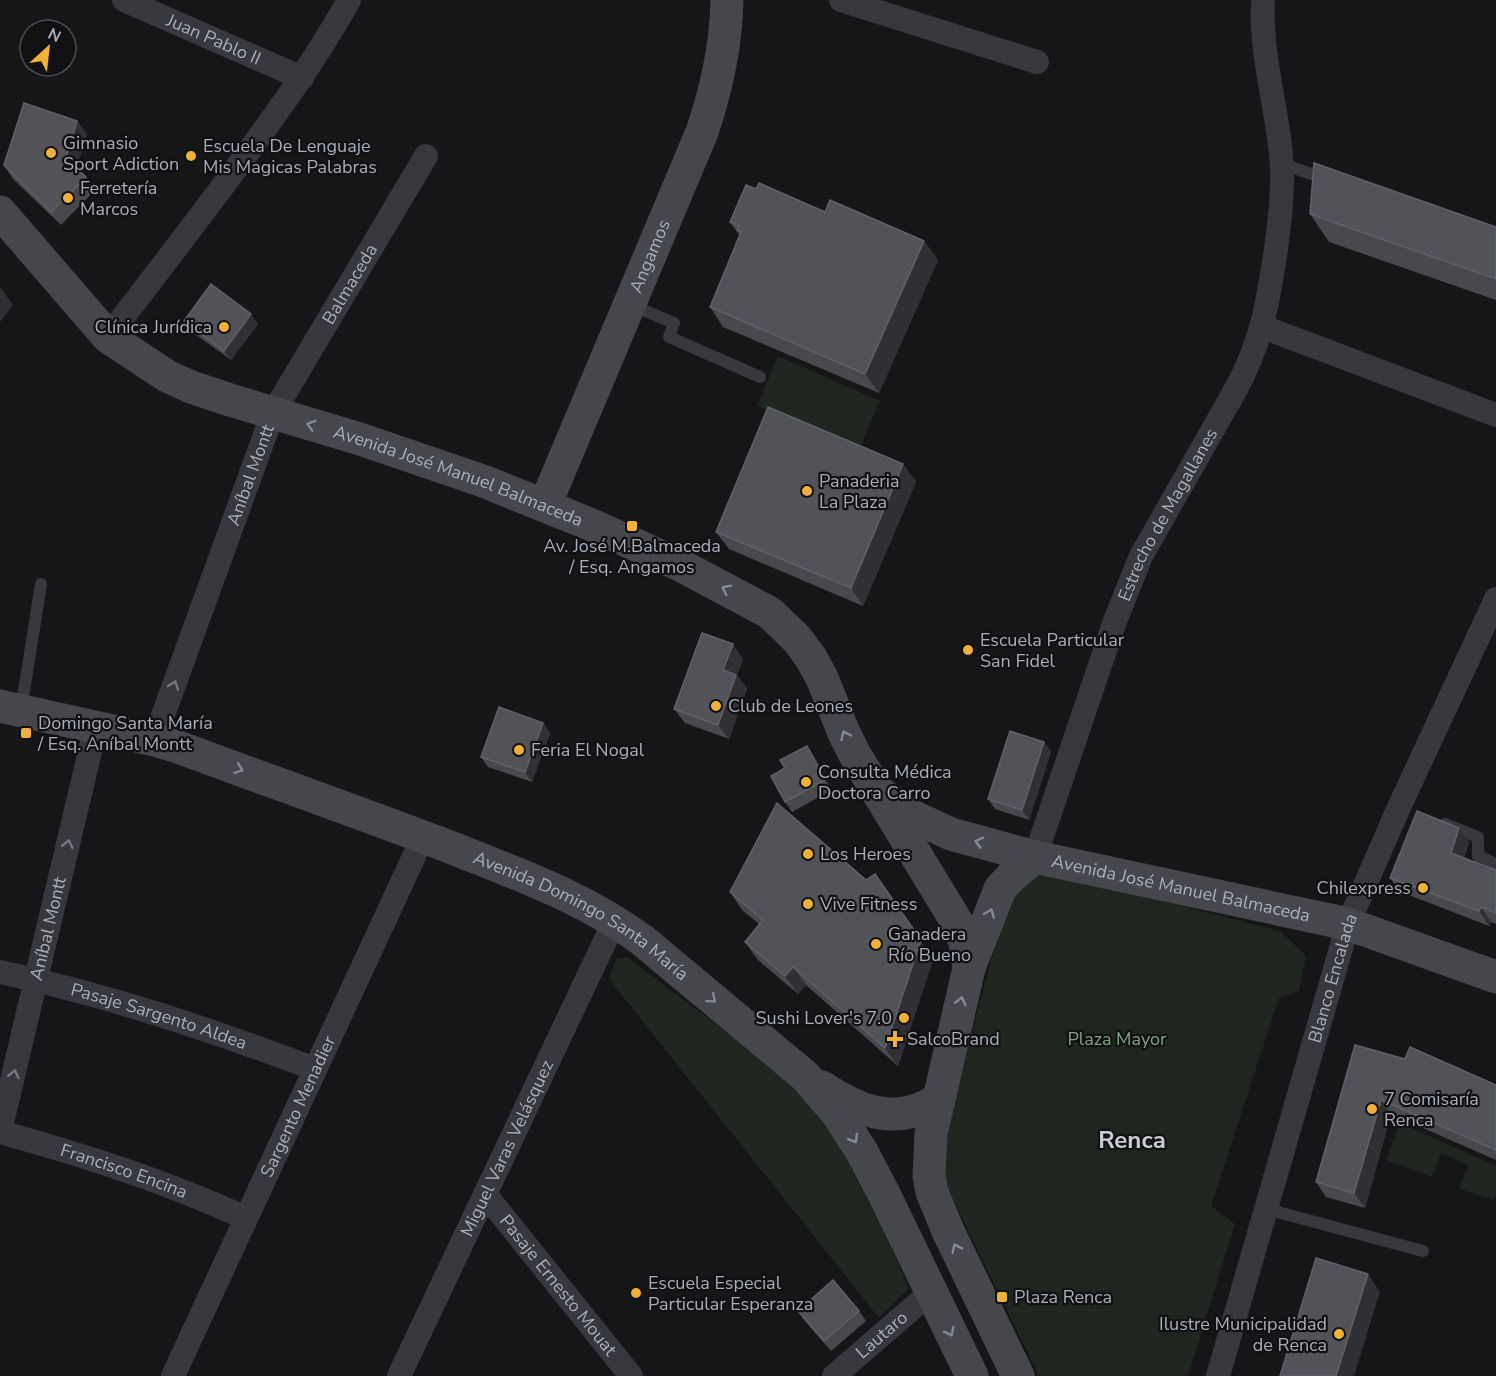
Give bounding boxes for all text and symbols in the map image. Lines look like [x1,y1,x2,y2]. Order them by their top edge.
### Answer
street label: Juan Pablo II [162,8,265,70]
north arrow [18,18,78,78]
text: N [44,23,65,48]
place label: Gimnasio Sport Adiction [63,131,179,176]
place label: Escuela De Lenguaje Mis Magicas Palabras [203,134,377,179]
marker: Gimnasio Sport Adiction [44,146,58,160]
marker: Escuela De Lenguaje Mis Magicas Palabras [184,149,198,163]
place label: Ferretería Marcos [80,176,157,221]
marker: Ferretería Marcos [61,191,75,205]
street label: Angamos [624,216,676,297]
street label: Balmaceda [316,239,383,329]
place label: Clínica Jurídica [95,315,212,339]
marker: Clínica Jurídica [217,320,231,334]
one-way arrow [306,420,317,432]
street label: Avenida José Manuel Balmaceda [331,420,587,532]
street label: Aníbal Montt [221,421,280,529]
street label: Estrecho de Magallanes [1112,424,1223,605]
place label: Panaderia La Plaza [819,469,900,514]
marker: Panaderia La Plaza [800,484,814,498]
marker: Av. José M.Balmaceda / Esq. Angamos [625,519,639,533]
place label: Av. José M.Balmaceda / Esq. Angamos [543,534,721,579]
one-way arrow [722,585,733,596]
place label: Escuela Particular San Fidel [980,628,1125,673]
marker: Escuela Particular San Fidel [961,643,975,657]
one-way arrow [167,680,180,691]
place label: Club de Leones [728,694,853,718]
marker: Club de Leones [709,699,723,713]
place label: Domingo Santa María / Esq. Aníbal Montt [37,711,213,756]
marker: Domingo Santa María / Esq. Aníbal Montt [19,726,33,740]
one-way arrow [840,730,852,741]
place label: Feria El Nogal [531,738,645,762]
marker: Feria El Nogal [512,743,526,757]
place label: Consulta Médica Doctora Carro [818,760,952,805]
one-way arrow [233,762,244,775]
marker: Consulta Médica Doctora Carro [799,775,813,789]
one-way arrow [974,837,985,849]
one-way arrow [61,839,74,849]
place label: Los Heroes [820,842,911,866]
street label: Avenida Domingo Santa María [470,846,694,986]
marker: Los Heroes [801,847,815,861]
street label: Avenida José Manuel Balmaceda [1049,849,1312,928]
street label: Aníbal Montt [24,874,72,983]
place label: Chilexpress [1317,876,1411,900]
marker: Chilexpress [1416,881,1430,895]
place label: Vive Fitness [819,892,917,916]
marker: Vive Fitness [801,897,815,911]
one-way arrow [983,908,995,919]
street label: Blanco Encalada [1302,910,1363,1046]
place label: Ganadera Río Bueno [888,922,971,967]
marker: Ganadera Río Bueno [869,937,883,951]
street label: Pasaje Sargento Aldea [68,977,250,1055]
one-way arrow [705,992,716,1003]
one-way arrow [954,996,967,1006]
place label: Sushi Lover's 7.0 [755,1006,892,1030]
marker: Sushi Lover's 7.0 [897,1011,911,1025]
place label: SalcoBrand [907,1027,1000,1051]
park label: Plaza Mayor [1067,1027,1167,1051]
street label: Sargento Menadier [255,1031,341,1181]
marker: SalcoBrand [888,1032,902,1046]
street label: Miguel Varas Velásquez [455,1056,559,1241]
one-way arrow [6,1070,19,1080]
place label: 7 Comisaría Renca [1384,1087,1479,1132]
marker: 7 Comisaría Renca [1365,1102,1379,1116]
district label: Renca [1098,1124,1166,1156]
one-way arrow [846,1133,858,1143]
street label: Francisco Encina [58,1138,191,1204]
street label: Pasaje Ernesto Mouat [494,1210,623,1361]
one-way arrow [951,1243,963,1254]
place label: Escuela Especial Particular Esperanza [648,1271,813,1316]
place label: Plaza Renca [1014,1285,1112,1309]
marker: Escuela Especial Particular Esperanza [629,1286,643,1300]
marker: Plaza Renca [995,1290,1009,1304]
street label: Lautaro [850,1306,913,1364]
place label: Ilustre Municipalidad de Renca [1159,1312,1327,1357]
one-way arrow [942,1326,954,1337]
marker: Ilustre Municipalidad de Renca [1332,1327,1346,1341]

